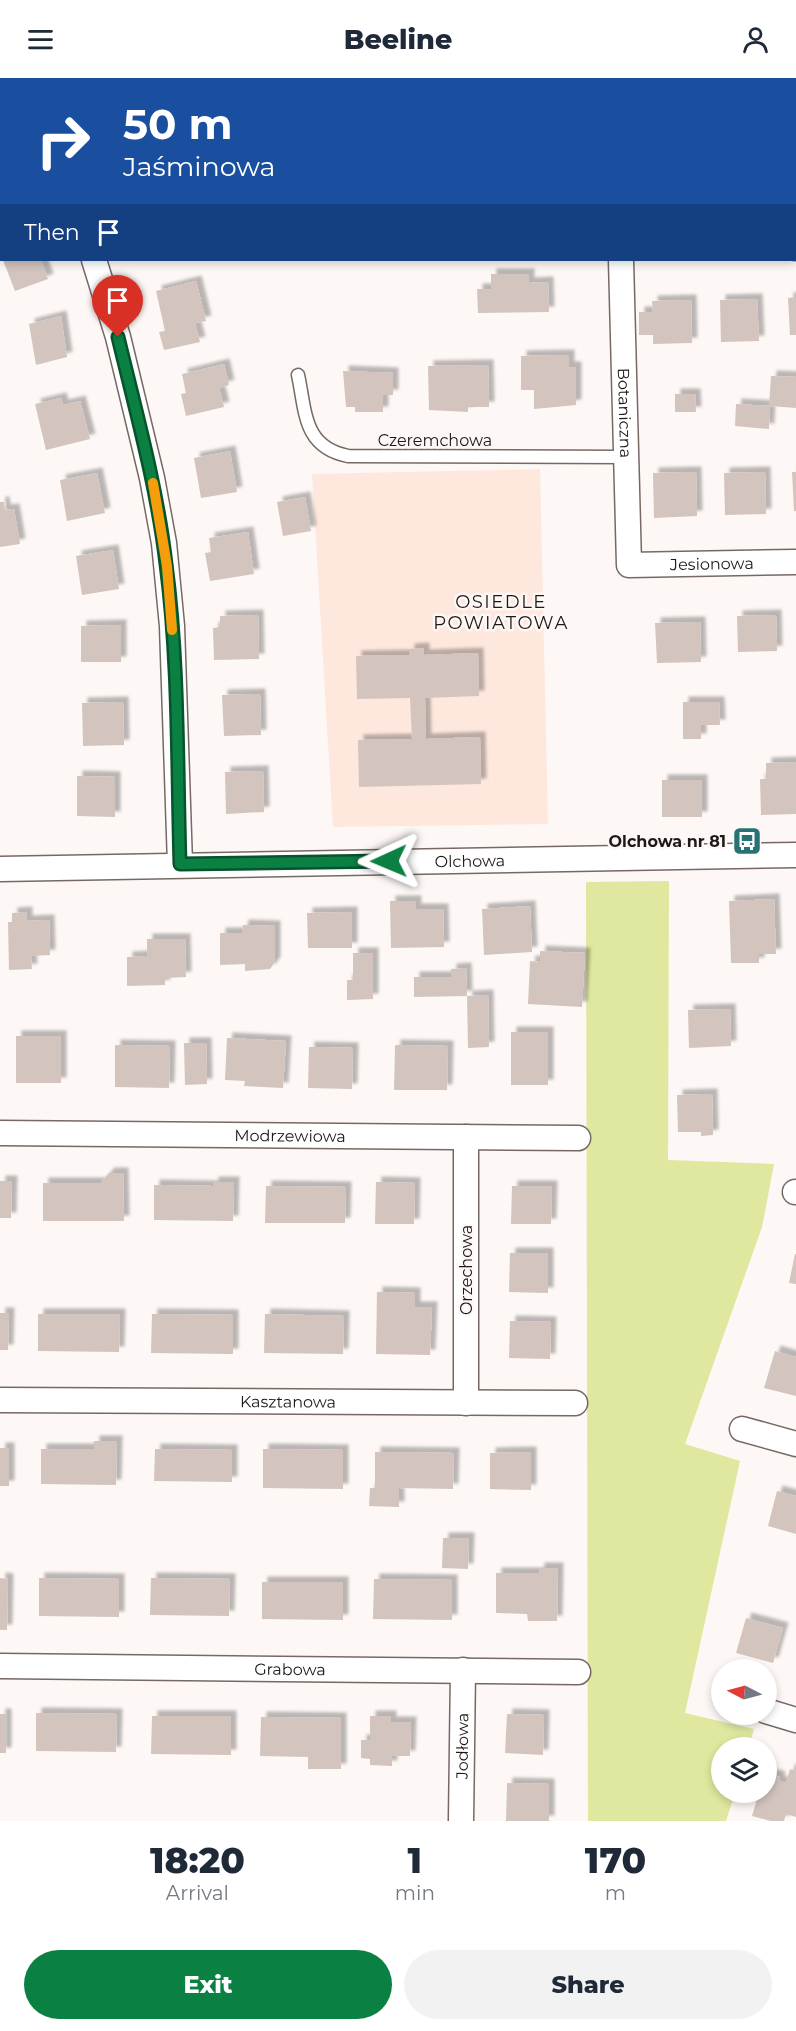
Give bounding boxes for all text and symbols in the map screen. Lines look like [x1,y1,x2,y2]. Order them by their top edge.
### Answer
icon: menu [24,23,57,56]
text: Beeline [344,23,452,56]
icon: person [739,23,772,56]
text: 50 m [123,98,232,150]
icon: right [24,102,102,180]
text: Jaśminowa [123,150,275,183]
icon: arrive [92,216,125,249]
text: Then [24,219,80,246]
pin [92,275,143,337]
icon: arrive [101,284,134,317]
street label: Botaniczna [614,368,635,458]
street label: Czeremchowa [378,431,492,450]
street label: Jesionowa [669,554,754,574]
district label: OSIEDLE POWIATOWA [433,591,569,634]
bus stop icon: Olchowa nr 81 [731,825,763,857]
position arrow [357,829,421,893]
place label: Olchowa nr 81 [609,832,726,851]
street label: Olchowa [435,851,505,871]
street label: Modrzewiowa [234,1126,346,1146]
street label: Orzechowa [457,1225,476,1315]
street label: Kasztanowa [240,1392,336,1412]
north arrow [711,1659,777,1725]
map controls [711,1659,777,1803]
street label: Grabowa [254,1660,326,1679]
street label: Jodłowa [453,1713,472,1780]
button: layers [711,1737,777,1803]
text: 18:20 [150,1838,245,1882]
text: 1 [408,1838,422,1882]
text: 170 [585,1838,646,1882]
text: Arrival [166,1881,229,1905]
text: min [395,1881,435,1905]
text: m [605,1881,626,1905]
button: Exit [24,1950,392,2019]
button: Share [404,1950,772,2019]

